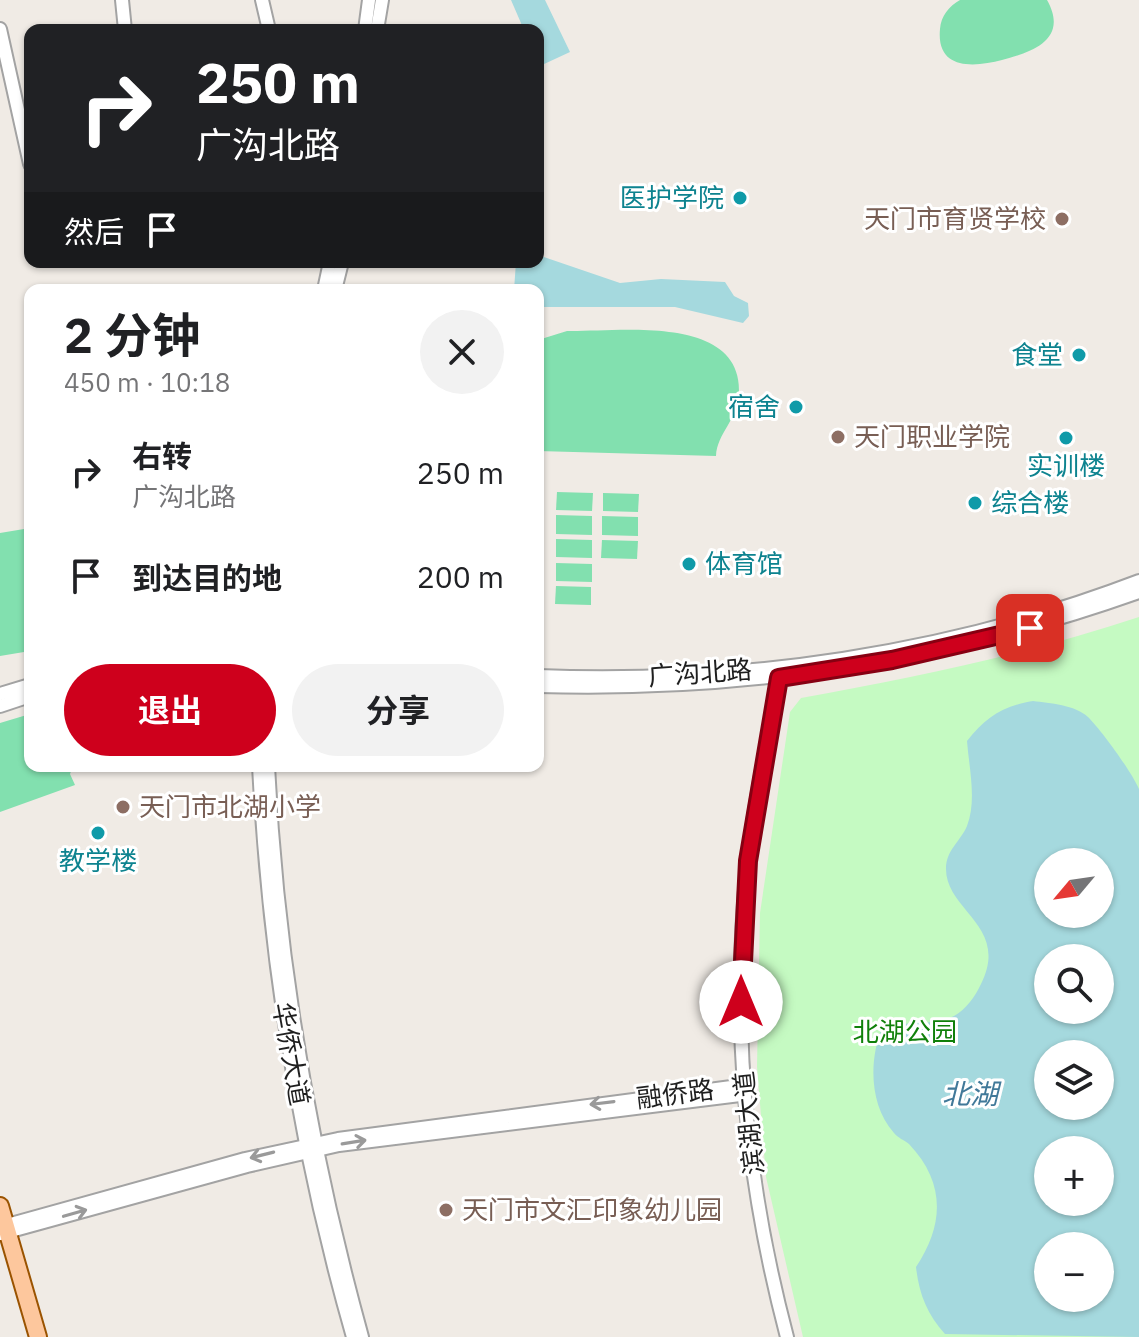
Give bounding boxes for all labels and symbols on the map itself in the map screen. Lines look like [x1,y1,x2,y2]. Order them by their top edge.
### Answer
place label: 医护学院 [620,180,724,214]
marker: 医护学院 [731,189,749,207]
place label: 天门市育贤学校 [864,201,1046,235]
marker: 天门市育贤学校 [1053,210,1071,228]
place label: 食堂 [1011,337,1063,371]
marker: 食堂 [1070,346,1088,364]
place label: 宿舍 [728,389,780,423]
marker: 宿舍 [787,398,805,416]
place label: 天门职业学院 [854,419,1010,453]
marker: 天门职业学院 [829,428,847,446]
marker: 实训楼 [1057,429,1075,447]
place label: 实训楼 [1027,448,1105,482]
place label: 综合楼 [991,485,1069,519]
marker: 综合楼 [966,494,984,512]
place label: 体育馆 [705,546,783,580]
marker: 体育馆 [680,555,698,573]
pin [996,594,1064,662]
street label: 广沟北路 [647,651,753,693]
place label: 天门市北湖小学 [139,789,321,823]
marker: 天门市北湖小学 [114,798,132,816]
marker: 教学楼 [89,824,107,842]
place label: 教学楼 [59,843,137,877]
north arrow [1034,848,1114,928]
position arrow [699,960,783,1044]
street label: 华侨大道 [266,1000,318,1108]
park label: 北湖公园 [853,1014,957,1048]
street label: 滨湖大道 [726,1070,770,1177]
street label: 融侨路 [634,1071,716,1115]
water label: 北湖 [942,1075,1002,1112]
one-way arrow [589,1096,616,1111]
one-way arrow [341,1134,366,1149]
one-way arrow [250,1148,276,1163]
place label: 天门市文汇印象幼儿园 [462,1192,722,1226]
marker: 天门市文汇印象幼儿园 [437,1201,455,1219]
one-way arrow [62,1205,88,1220]

